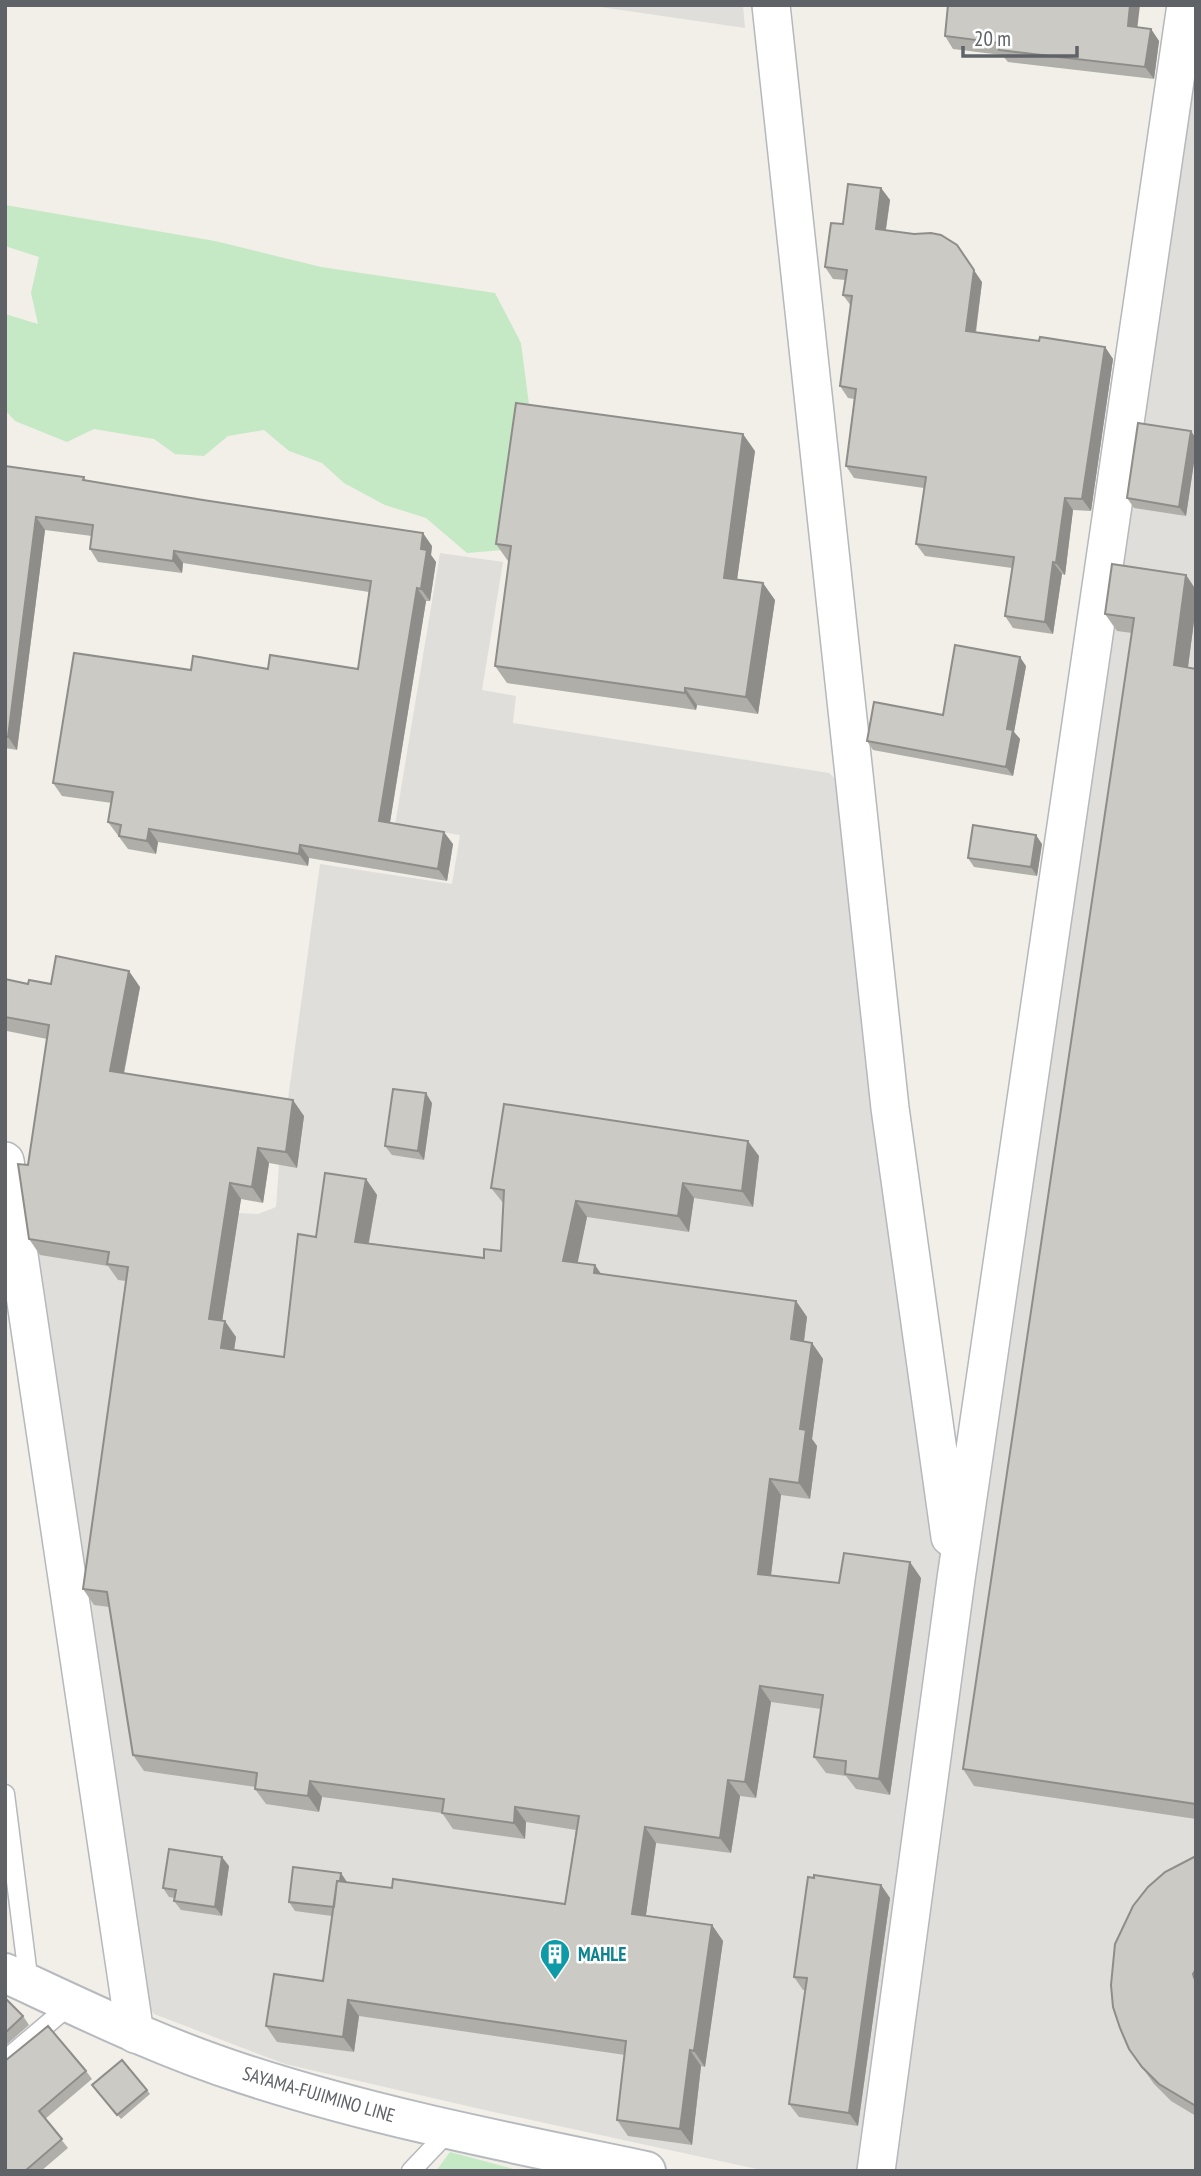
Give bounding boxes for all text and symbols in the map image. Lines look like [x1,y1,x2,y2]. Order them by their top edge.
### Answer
scale bar [963,14,1077,58]
text: 20 m [974,25,1011,52]
building icon: MAHLE [538,1937,572,1981]
place label: MAHLE [578,1942,627,1966]
street label: SAYAMA-FUJIMINO LINE [240,2061,398,2127]

